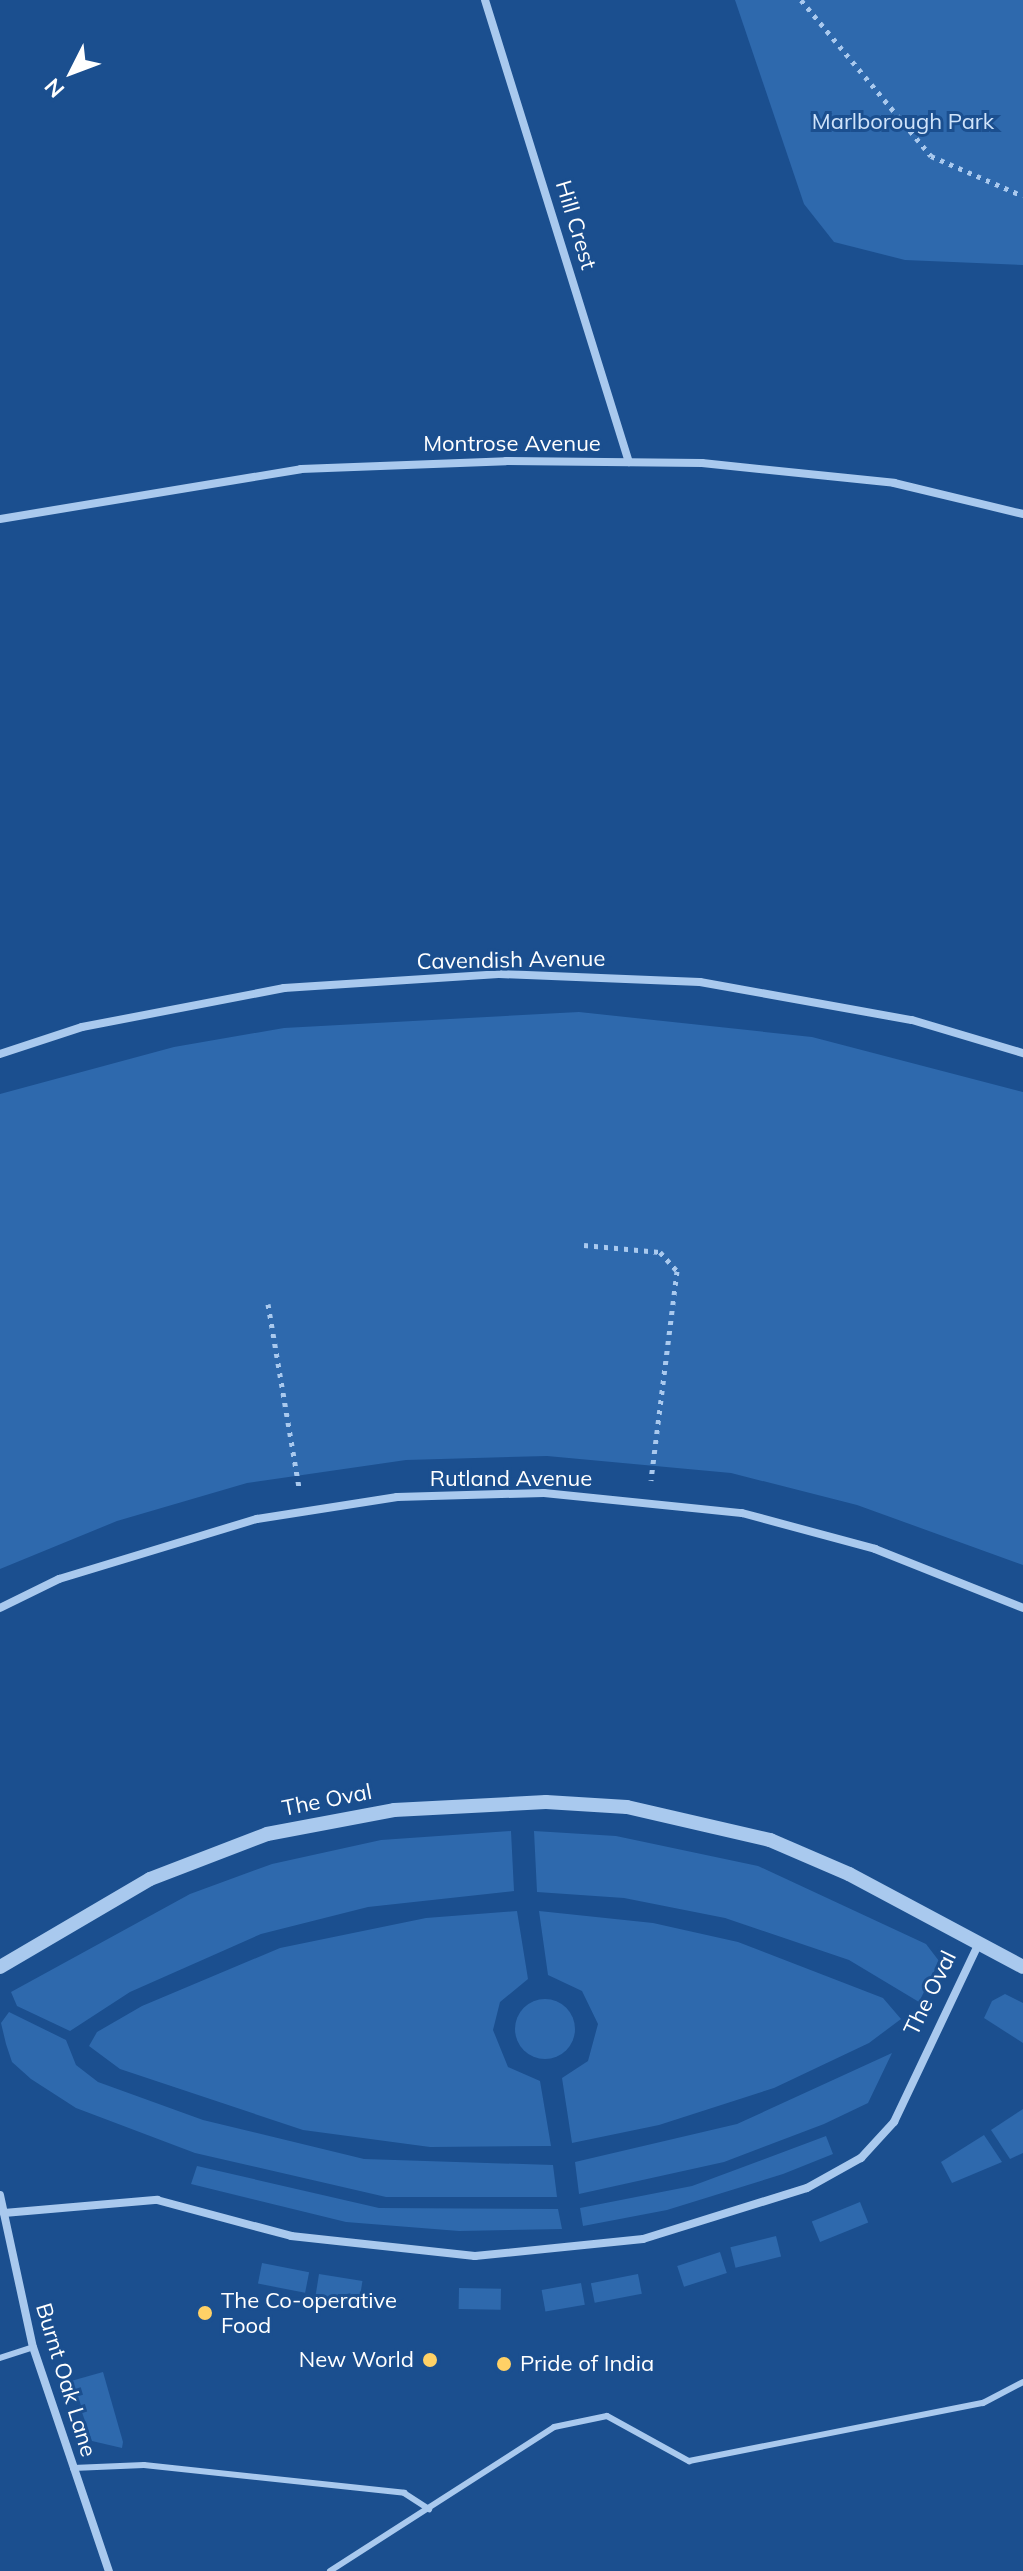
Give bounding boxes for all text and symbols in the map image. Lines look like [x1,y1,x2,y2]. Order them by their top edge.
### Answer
north arrow [32,32,112,112]
text: N [38,73,70,104]
park label: Marlborough Park [812,109,994,135]
street label: Hill Crest [550,177,602,273]
street label: Montrose Avenue [423,431,601,457]
street label: Cavendish Avenue [416,945,606,975]
street label: Rutland Avenue [430,1466,592,1492]
street label: The Oval [280,1778,374,1822]
street label: The Oval [898,1946,962,2040]
place label: The Co-operative Food [221,2287,397,2338]
street label: Burnt Oak Lane [30,2300,102,2460]
marker: The Co-operative Food [196,2304,214,2322]
place label: New World [299,2347,414,2373]
marker: New World [421,2351,439,2369]
place label: Pride of India [520,2351,654,2377]
marker: Pride of India [495,2355,513,2373]

